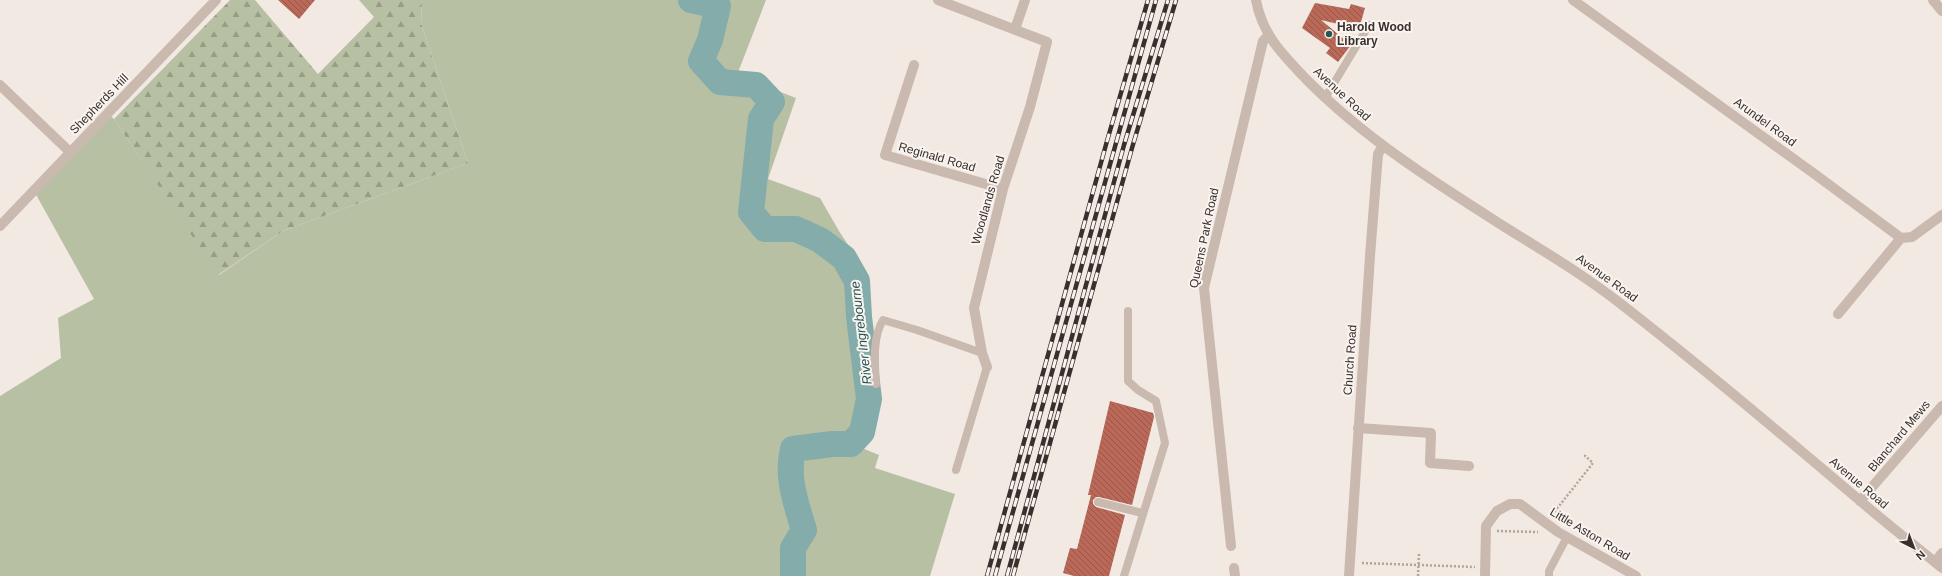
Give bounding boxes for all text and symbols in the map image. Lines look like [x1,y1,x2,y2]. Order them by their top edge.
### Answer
place label: Harold Wood Library [1337,20,1411,48]
marker: Harold Wood Library [1324,29,1334,39]
street label: Avenue Road [1311,64,1373,124]
street label: Shepherds Hill [67,71,131,137]
street label: Arundel Road [1731,95,1799,149]
street label: Reginald Road [897,139,977,175]
street label: Woodlands Road [969,154,1007,246]
street label: Queens Park Road [1187,187,1221,289]
street label: Avenue Road [1574,251,1640,305]
water label: River Ingrebourne [847,280,875,386]
street label: Church Road [1341,324,1359,396]
street label: Blanchard Mews [1865,398,1933,474]
street label: Avenue Road [1827,454,1891,512]
street label: Little Aston Road [1548,505,1632,563]
north arrow [1894,528,1934,568]
text: N [1914,548,1928,563]

